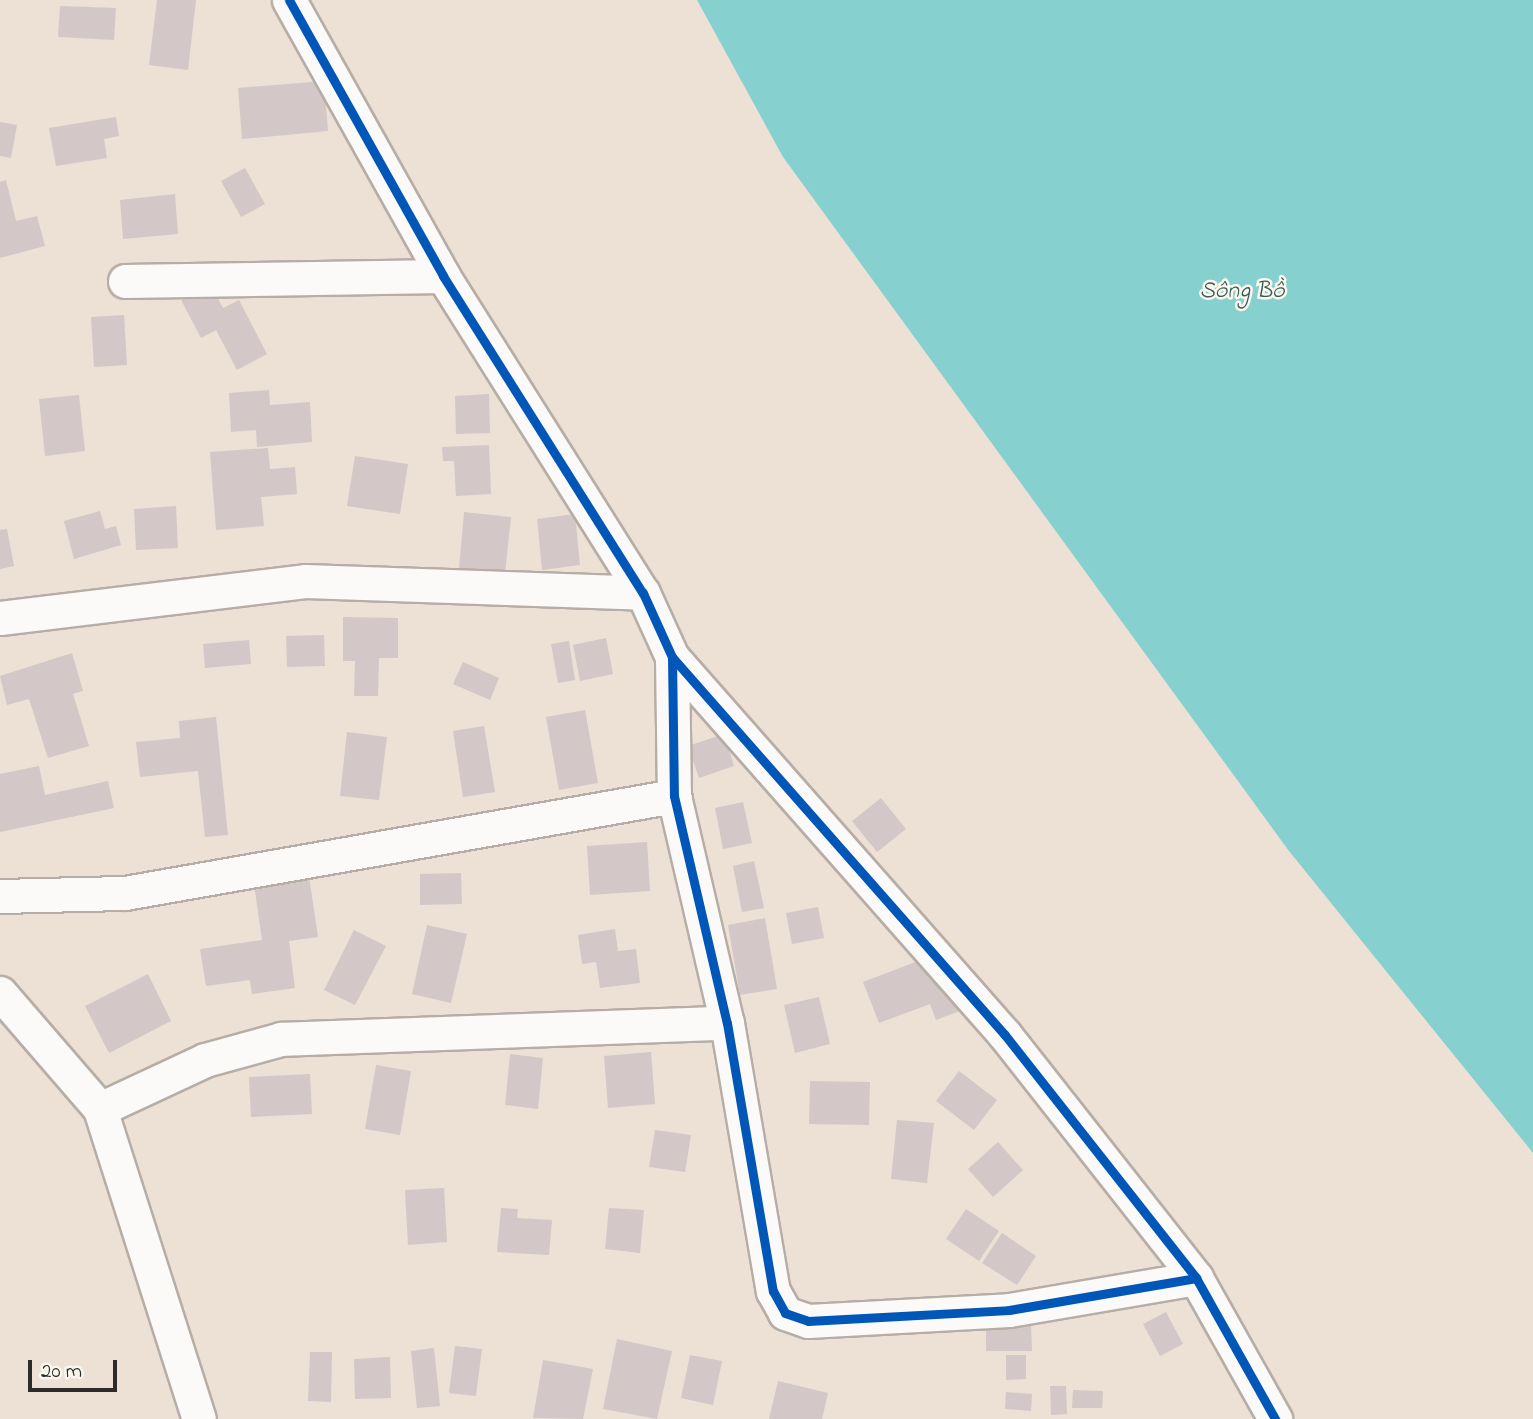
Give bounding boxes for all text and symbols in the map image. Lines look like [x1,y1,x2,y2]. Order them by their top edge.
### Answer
water label: Sông Bồ [1199,278,1285,306]
scale bar [32,1346,121,1390]
text: 20 m [41,1357,82,1387]

